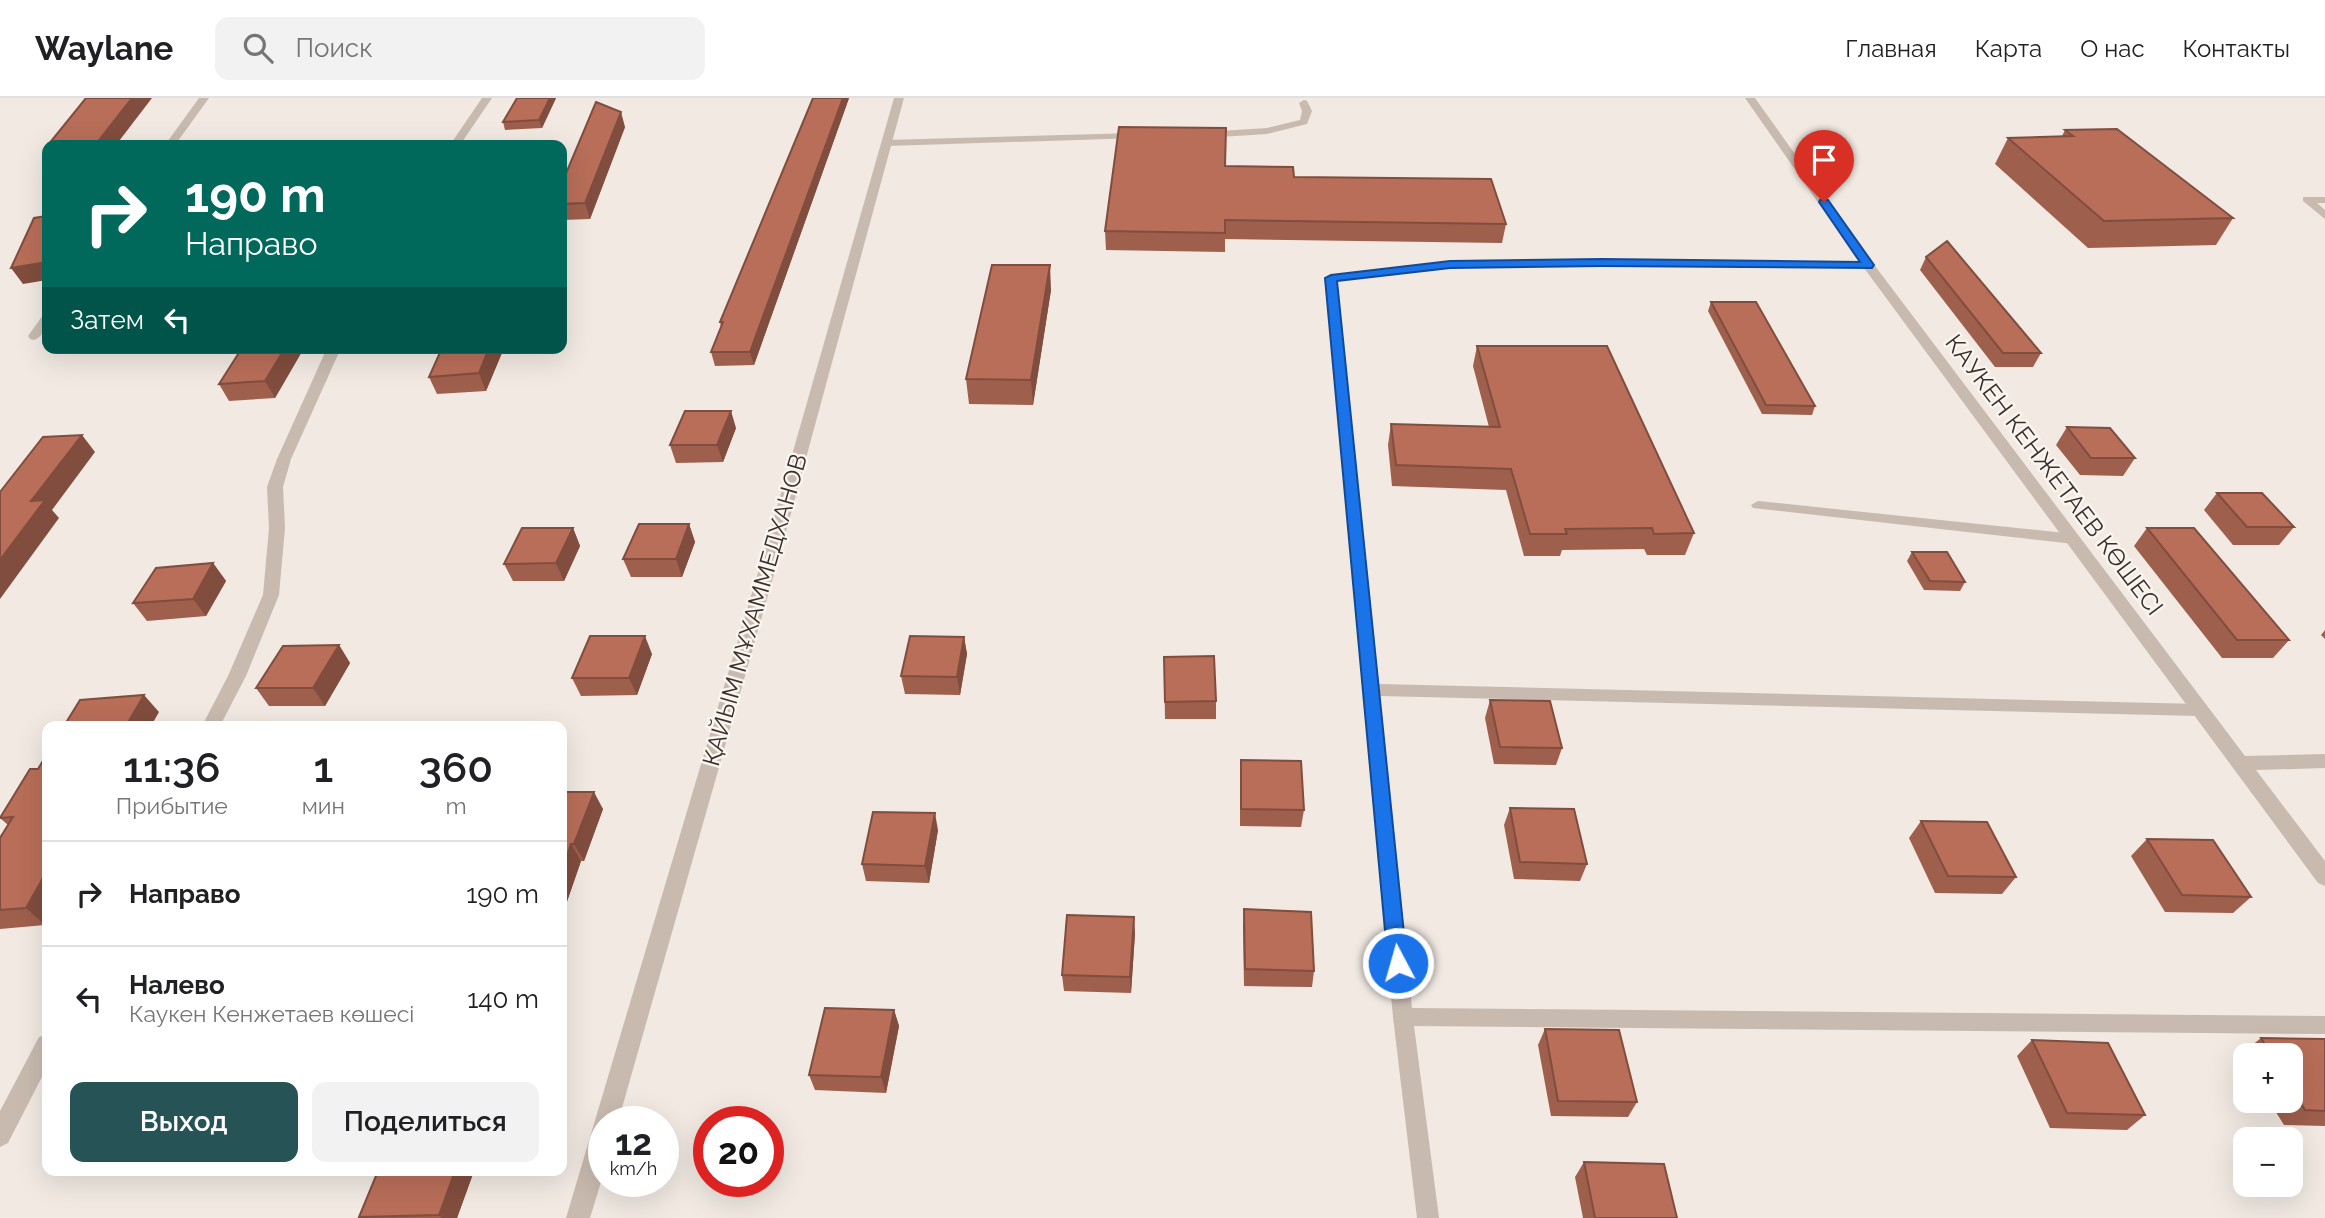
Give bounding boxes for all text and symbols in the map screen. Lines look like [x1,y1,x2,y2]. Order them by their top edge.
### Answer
search box [215,17,705,80]
text: Waylane [35,29,173,68]
icon: search [239,29,277,67]
text: Поиск [295,33,373,63]
text: Главная [1845,34,1937,63]
text: Карта [1975,34,2042,63]
text: О нас [2080,34,2145,63]
text: Контакты [2183,34,2290,63]
pin [1794,130,1854,202]
icon: arrive [1805,141,1843,179]
text: 190 m [185,166,326,223]
icon: right [70,168,161,259]
text: Направо [185,225,317,262]
icon: left [158,301,196,339]
text: Затем [70,305,144,335]
street label: КАУКЕН КЕНЖЕТАЕВ КӨШЕСІ [1939,329,2169,621]
street label: ҚАЙЫМ МҰХАММЕДХАНОВ [696,451,813,769]
text: 11:36 [123,743,221,792]
text: 1 [313,743,333,792]
text: 360 [419,743,493,792]
text: Прибытие [116,792,228,819]
text: мин [302,792,345,819]
text: m [445,792,467,819]
icon: right [70,875,108,913]
text: Направо [129,879,240,909]
text: 190 m [466,879,539,909]
position arrow [1361,926,1435,1000]
text: Налево [129,970,225,1000]
icon: left [70,980,108,1018]
text: 140 m [467,984,539,1014]
text: Каукен Кенжетаев көшесі [129,1000,414,1027]
map controls [2233,1043,2303,1197]
button: + [2233,1043,2303,1113]
button: Выход [70,1082,298,1162]
button: Поделиться [312,1082,539,1162]
speed limit sign: 20 [693,1106,784,1197]
text: 12 [615,1122,652,1163]
button: − [2233,1127,2303,1197]
text: km/h [610,1158,657,1179]

